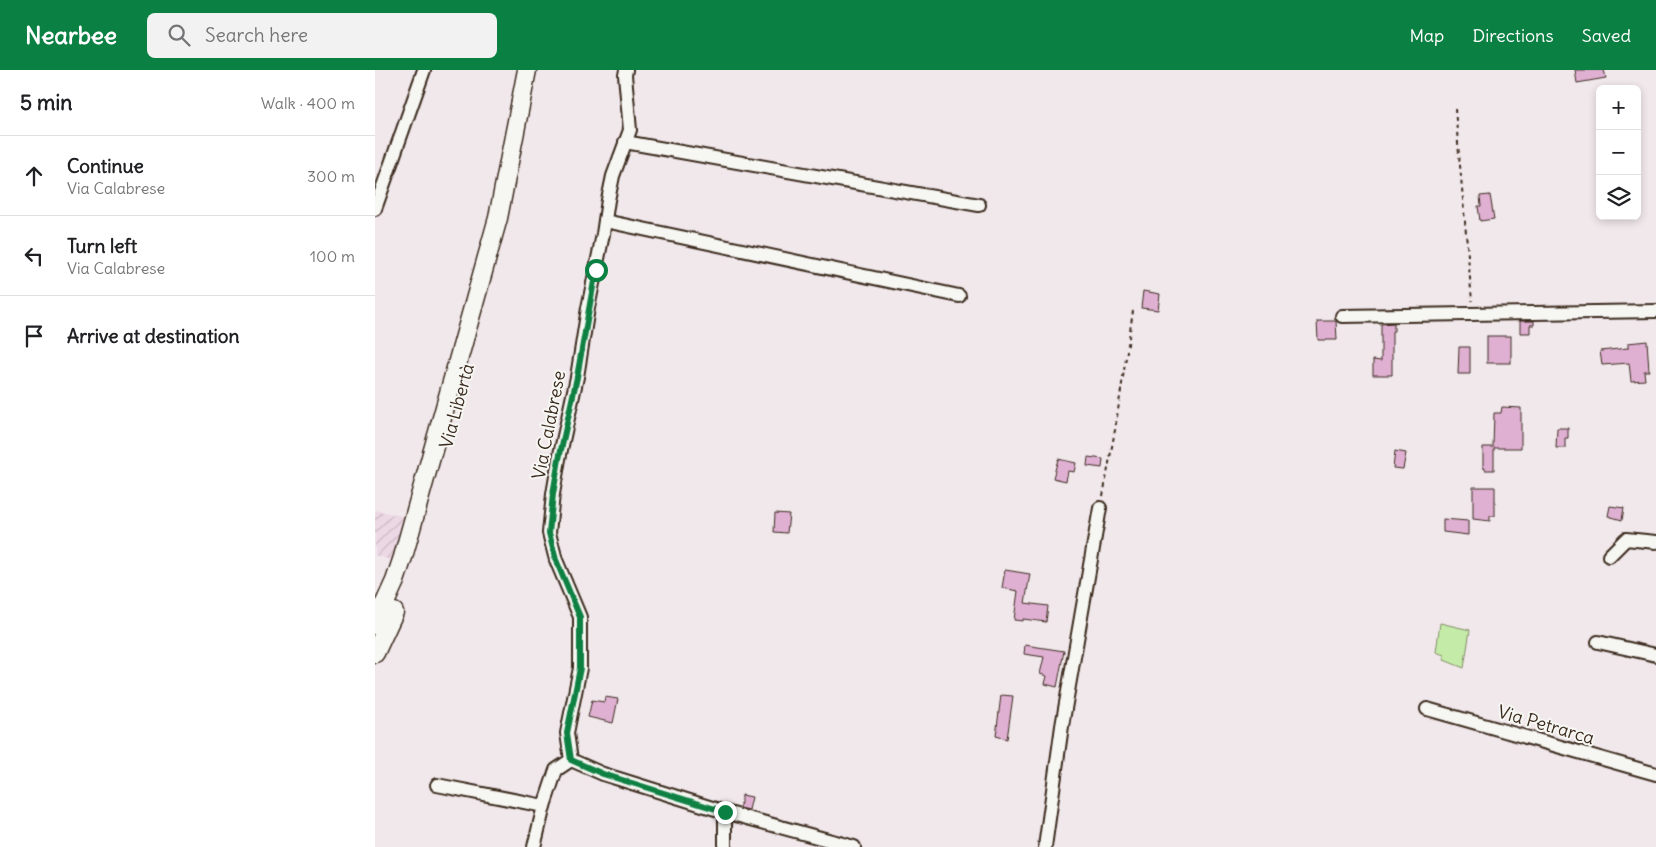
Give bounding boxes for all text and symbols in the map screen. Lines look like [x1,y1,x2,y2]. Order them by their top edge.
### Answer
search box [147,13,497,58]
text: Nearbee [25,20,117,50]
icon: search [165,21,193,49]
text: Search here [205,23,308,47]
text: Map [1409,24,1444,47]
text: Directions [1472,24,1554,47]
text: Saved [1582,24,1631,47]
map controls [1596,85,1641,220]
button: + [1596,85,1641,130]
text: 5 min [20,89,72,116]
text: Walk · 400 m [261,93,355,113]
button: − [1596,130,1641,175]
text: Continue [67,154,144,178]
icon: ahead [20,162,48,190]
text: 300 m [307,166,355,186]
button: layers [1596,175,1641,220]
text: Via Calabrese [67,178,165,198]
text: Turn left [67,234,137,258]
icon: left [20,242,48,270]
text: 100 m [310,246,355,266]
text: Via Calabrese [67,258,165,278]
route start [585,259,608,282]
icon: arrive [20,322,48,350]
text: Arrive at destination [67,324,240,348]
street label: Via Libertà [434,361,479,451]
street label: Via Calabrese [527,368,570,481]
street label: Via Petrarca [1495,700,1597,749]
route end [714,801,737,824]

